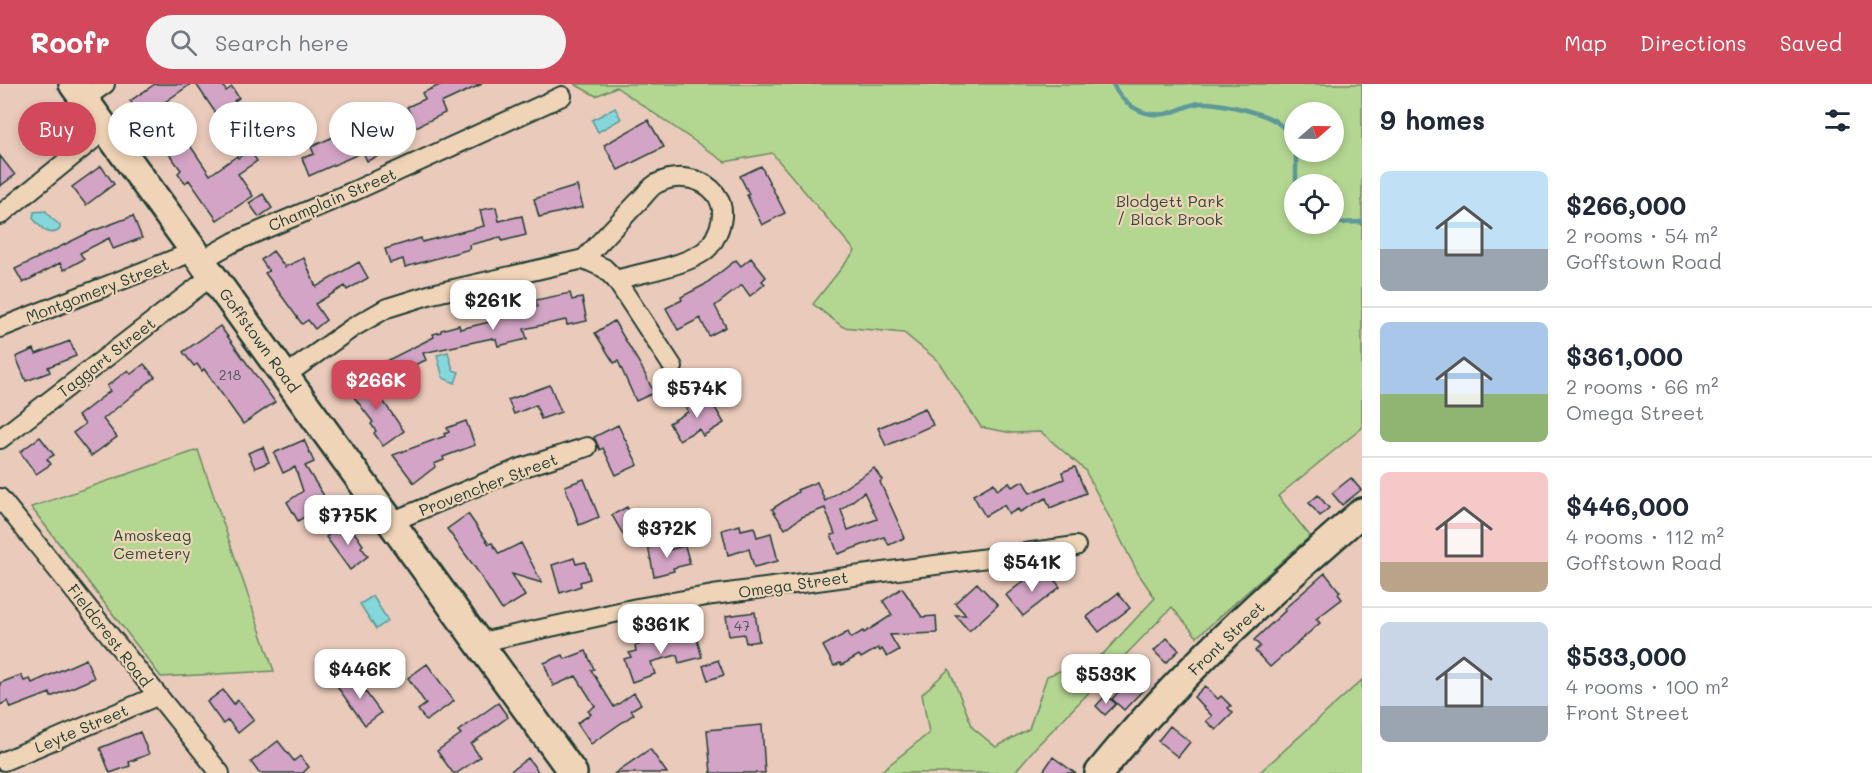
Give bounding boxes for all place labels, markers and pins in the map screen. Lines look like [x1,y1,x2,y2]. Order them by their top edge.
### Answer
pin: $261K [451,280,535,331]
pin: $266K [334,360,418,411]
pin: $574K [655,368,739,419]
pin: $775K [306,495,390,546]
pin: $372K [625,508,709,559]
pin: $541K [990,542,1074,593]
pin: $361K [619,604,703,655]
pin: $446K [318,649,402,700]
pin: $533K [1064,654,1148,705]

